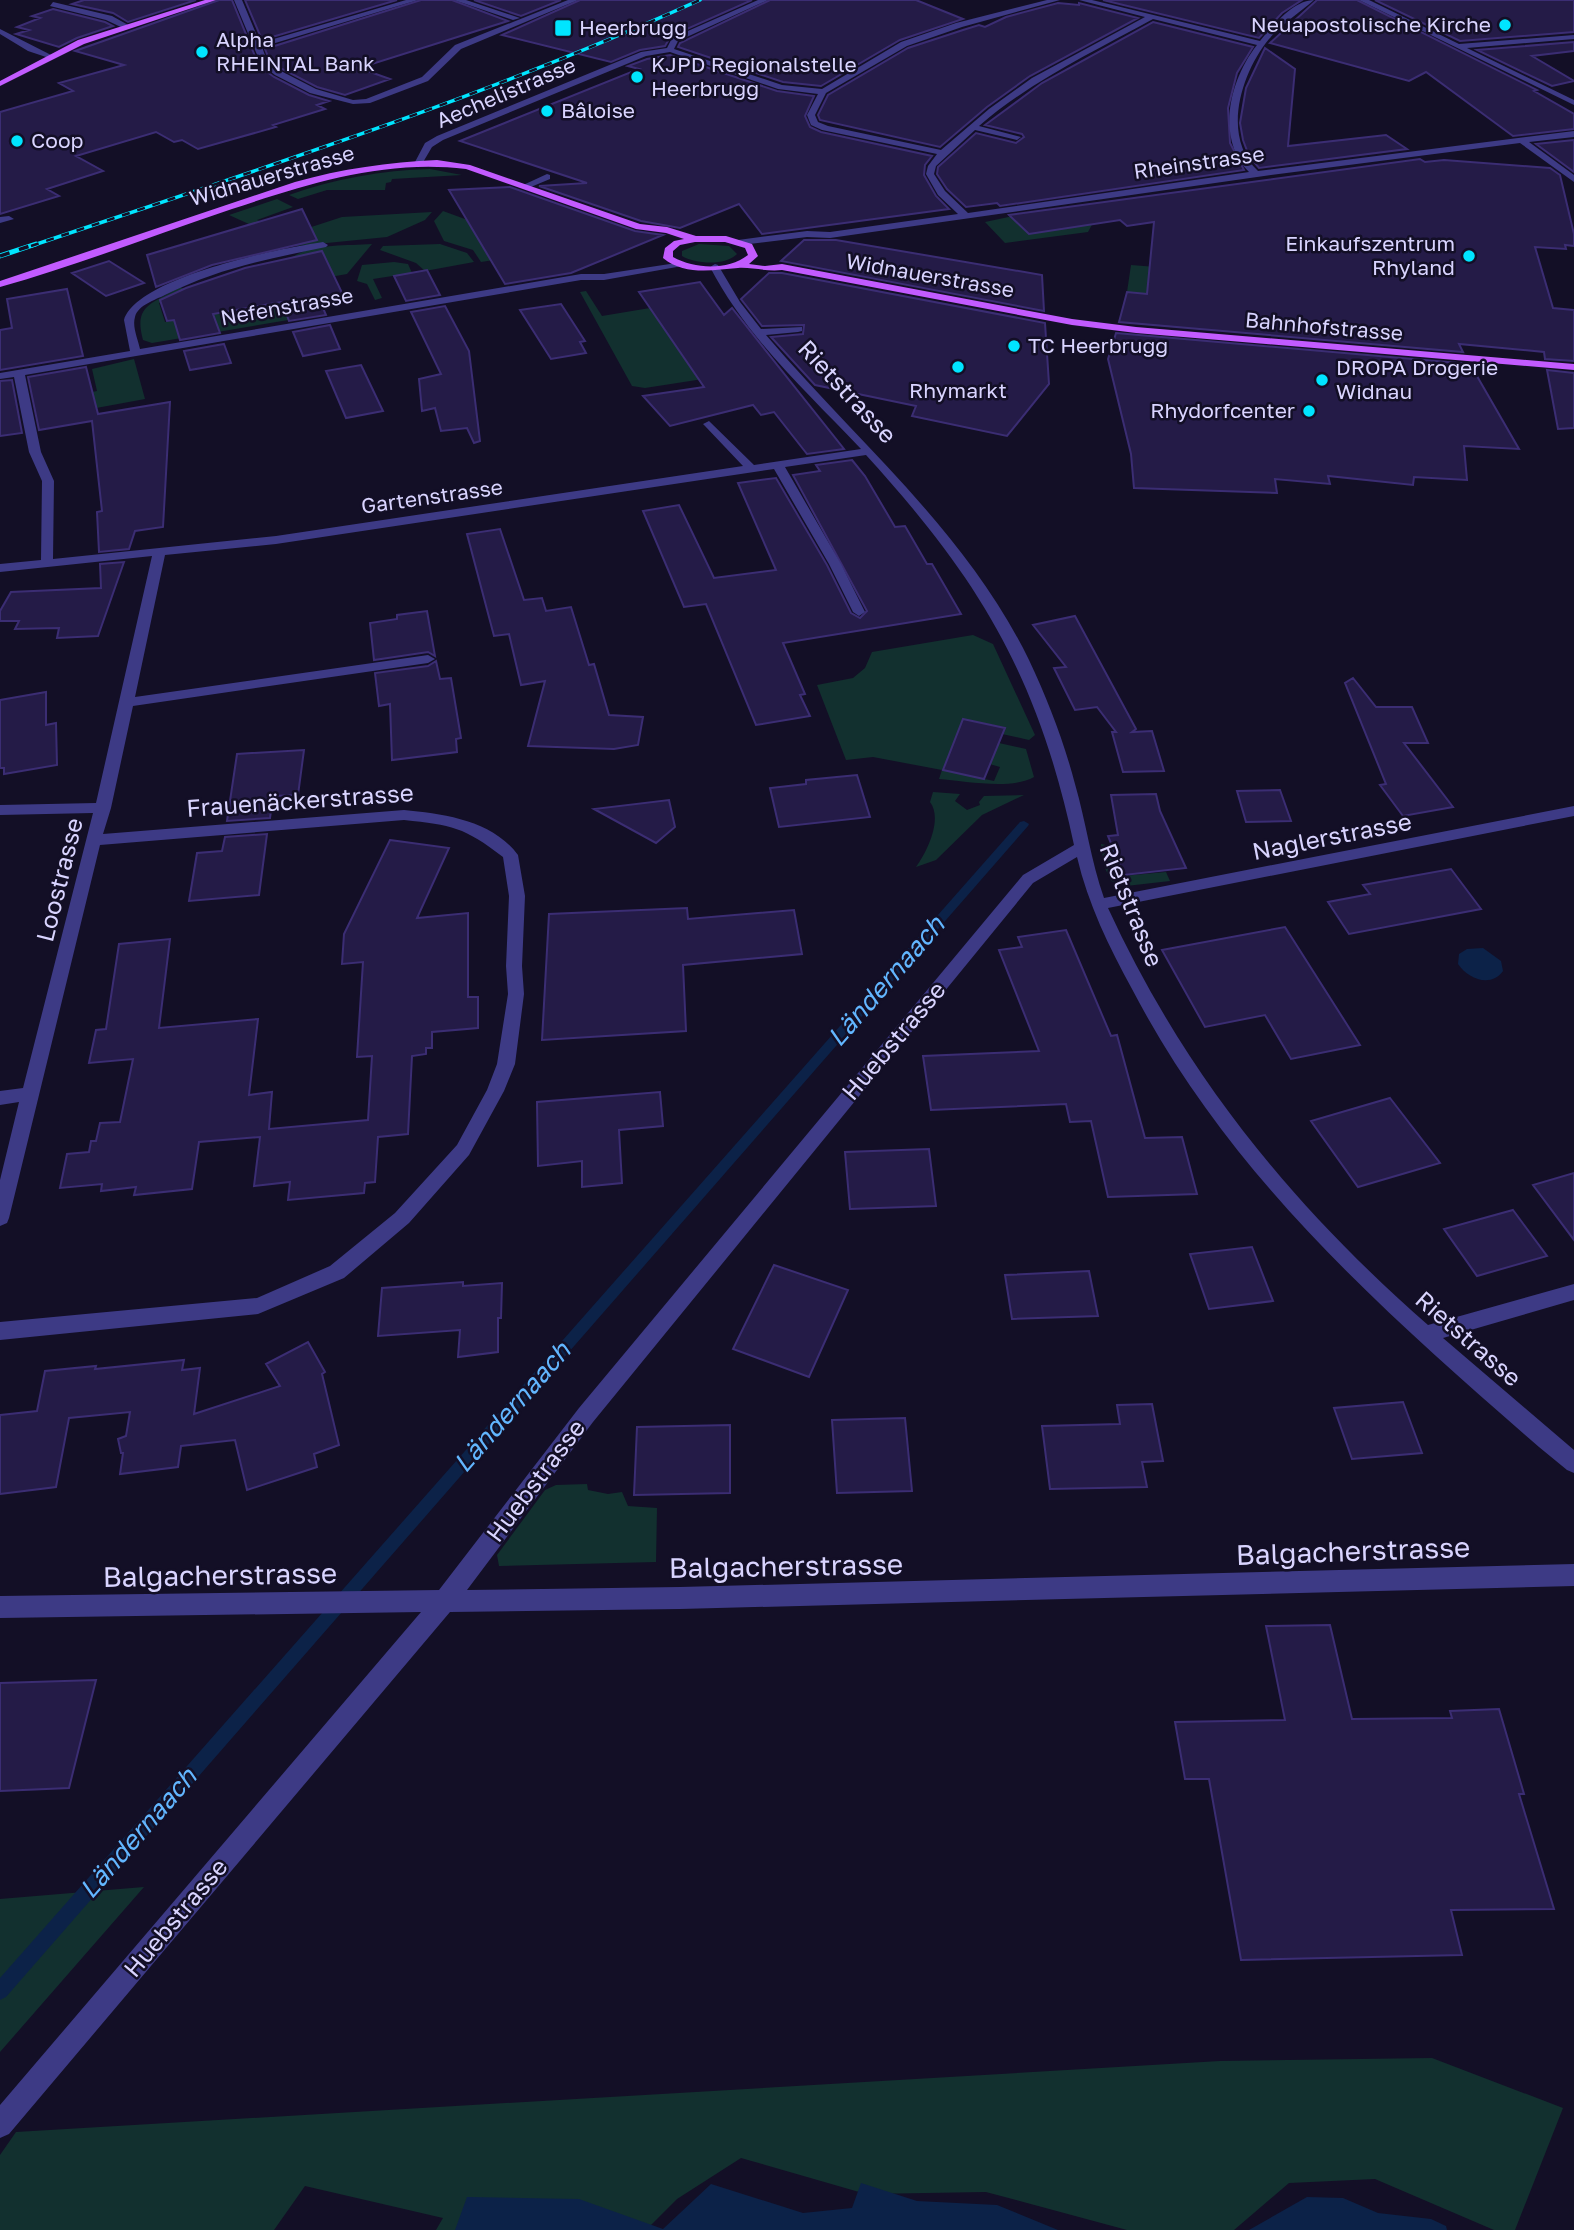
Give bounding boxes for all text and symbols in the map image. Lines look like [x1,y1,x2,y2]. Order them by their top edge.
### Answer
place label: Neuapostolische Kirche [1251,11,1491,37]
place label: Heerbrugg [579,14,687,40]
marker: Neuapostolische Kirche [1497,17,1513,33]
marker: Heerbrugg [553,18,573,38]
place label: Alpha RHEINTAL Bank [216,26,375,76]
marker: Alpha RHEINTAL Bank [194,44,210,60]
street label: Aechelistrasse [432,51,579,133]
place label: KJPD Regionalstelle Heerbrugg [651,51,857,101]
marker: KJPD Regionalstelle Heerbrugg [629,69,645,85]
place label: Bâloise [561,97,635,123]
marker: Bâloise [539,103,555,119]
place label: Coop [31,127,83,153]
marker: Coop [9,133,25,149]
street label: Widnauerstrasse [186,139,357,211]
street label: Rheinstrasse [1132,140,1266,184]
place label: Einkaufszentrum Rhyland [1285,230,1455,280]
street label: Widnauerstrasse [844,247,1016,303]
marker: Einkaufszentrum Rhyland [1461,248,1477,264]
street label: Nefenstrasse [218,282,355,330]
street label: Bahnhofstrasse [1244,306,1404,346]
place label: TC Heerbrugg [1028,332,1168,358]
street label: Rietstrasse [793,333,903,449]
marker: TC Heerbrugg [1006,338,1022,354]
place label: DROPA Drogerie Widnau [1336,354,1498,404]
marker: Rhymarkt [950,359,966,375]
marker: DROPA Drogerie Widnau [1314,372,1330,388]
place label: Rhymarkt [909,377,1007,403]
place label: Rhydorfcenter [1150,397,1295,423]
marker: Rhydorfcenter [1301,403,1317,419]
street label: Gartenstrasse [359,473,504,519]
street label: Frauenäckerstrasse [185,777,414,822]
street label: Naglerstrasse [1250,806,1414,865]
street label: Loostrasse [29,815,88,945]
street label: Rietstrasse [1094,838,1170,970]
water label: Ländernaach [821,908,951,1052]
street label: Huebstrasse [835,975,951,1105]
street label: Rietstrasse [1410,1284,1528,1392]
water label: Ländernaach [447,1334,577,1478]
street label: Huebstrasse [479,1413,590,1547]
street label: Balgacherstrasse [1235,1530,1471,1571]
street label: Balgacherstrasse [669,1547,903,1584]
street label: Balgacherstrasse [103,1556,337,1593]
water label: Ländernaach [73,1760,203,1904]
street label: Huebstrasse [117,1852,233,1982]

